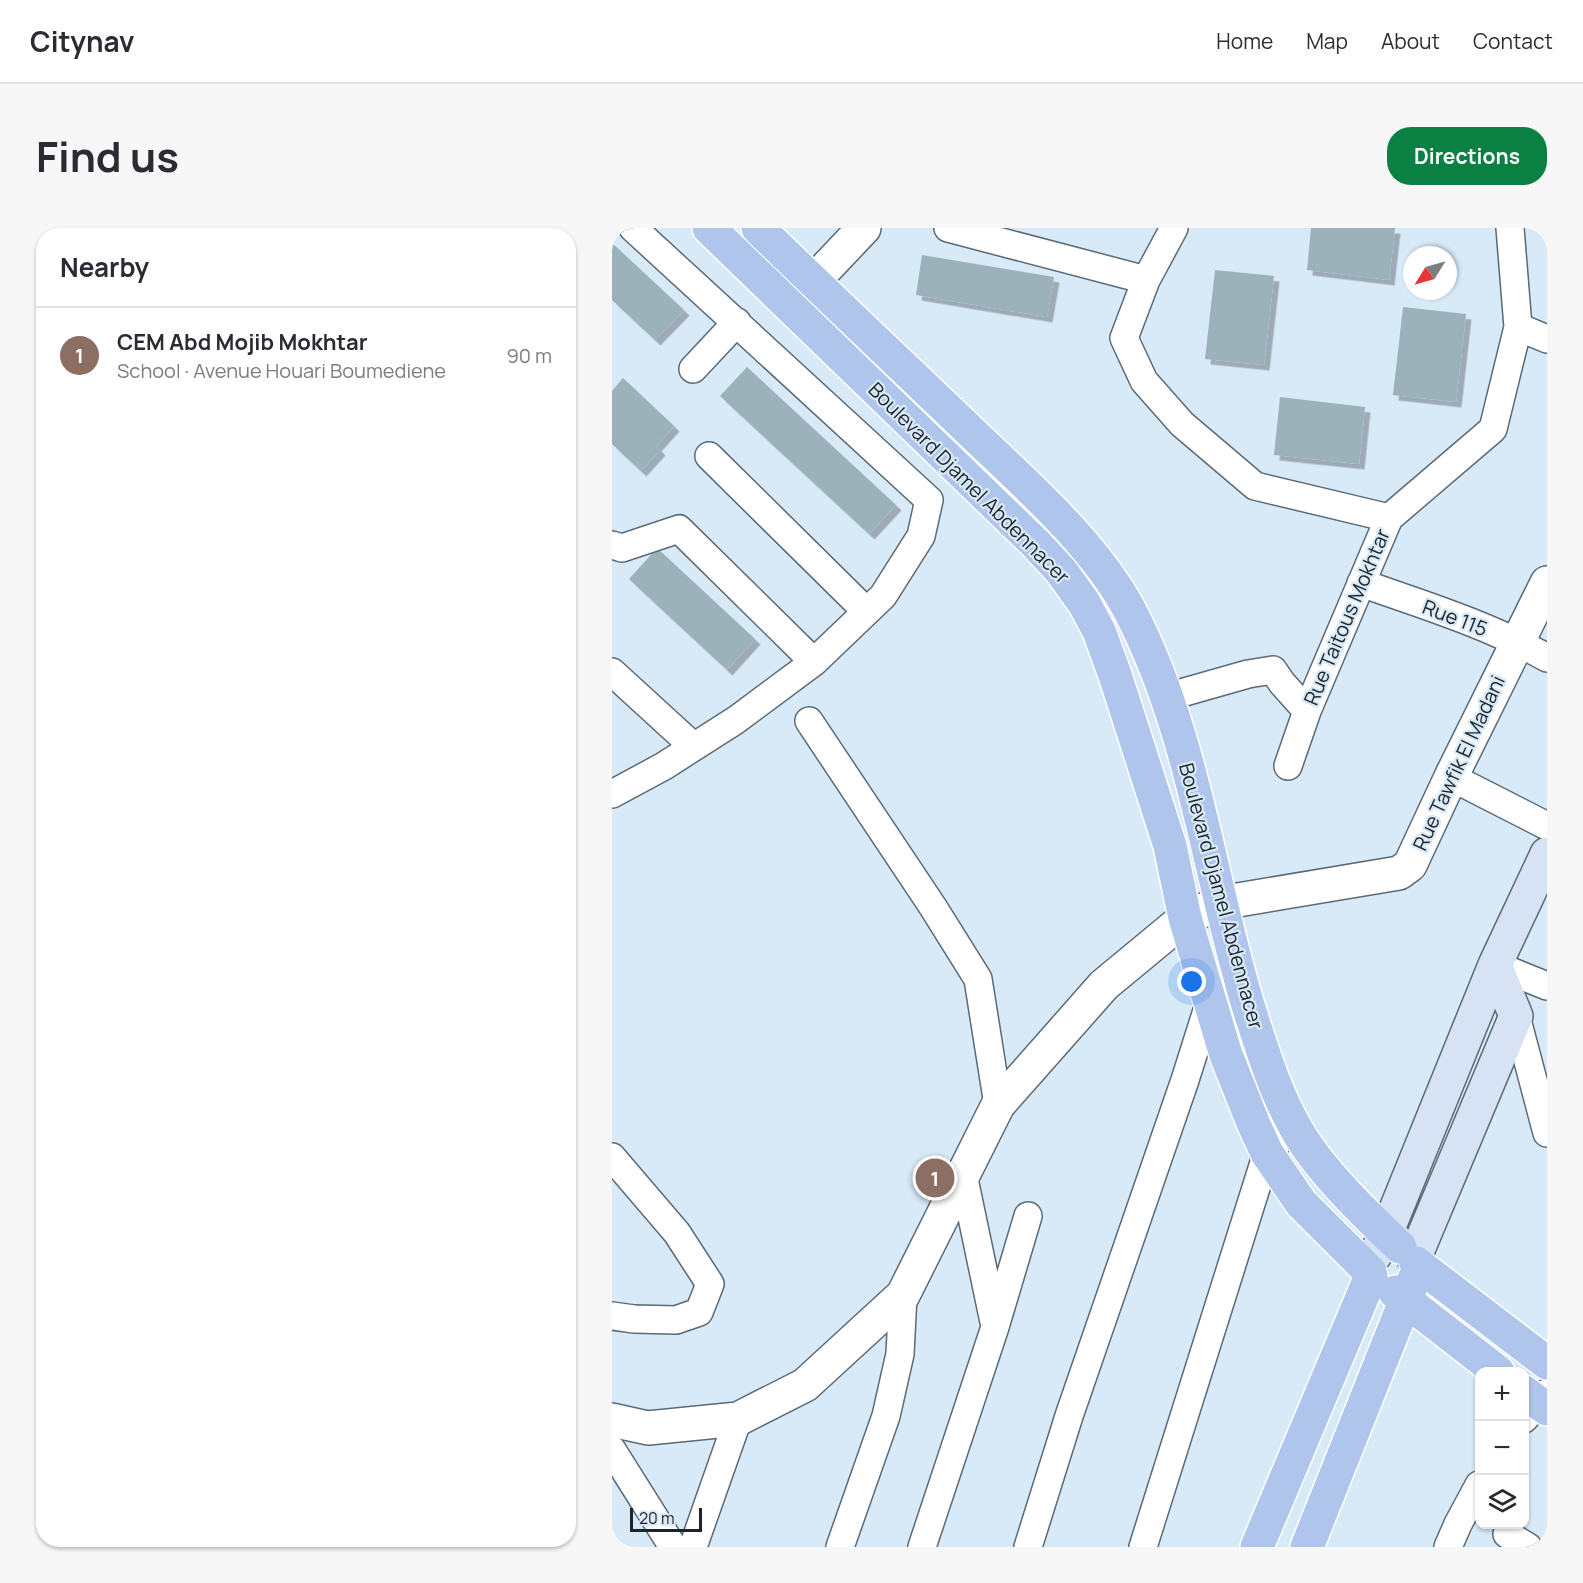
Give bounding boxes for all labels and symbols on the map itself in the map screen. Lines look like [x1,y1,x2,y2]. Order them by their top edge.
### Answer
north arrow [1403,246,1457,300]
street label: Boulevard Djamel Abdennacer [863,376,1076,589]
street label: Rue Taitous Mokhtar [1297,524,1396,709]
street label: Rue 115 [1419,593,1491,642]
street label: Rue Tawfik El Madani [1406,671,1511,855]
street label: Boulevard Djamel Abdennacer [1173,760,1270,1032]
your location [1177,967,1206,996]
pin: 1 [916,1156,954,1200]
scale bar [630,1505,702,1532]

